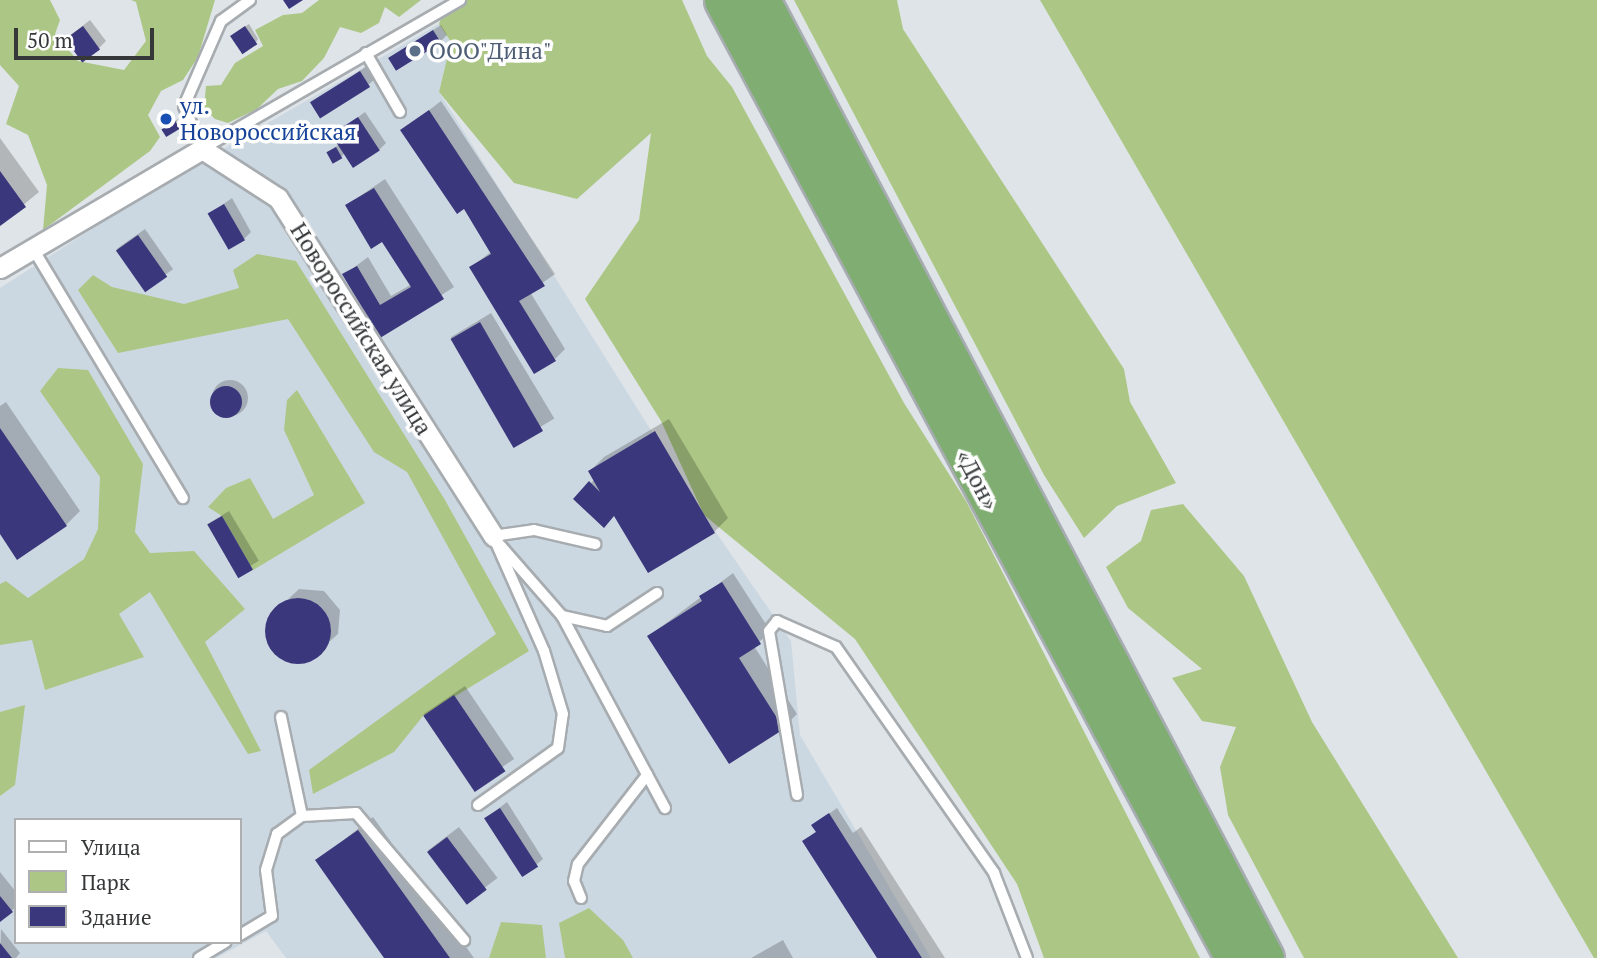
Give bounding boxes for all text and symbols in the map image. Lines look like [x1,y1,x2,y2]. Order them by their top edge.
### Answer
scale bar [18,14,158,58]
text: 50 m [27,26,73,54]
place label: ООО"Дина" [429,37,552,65]
marker: ООО"Дина" [407,43,423,59]
place label: ул. Новороссийская [180,92,356,146]
marker: ул. Новороссийская [158,111,174,127]
street label: Новороссийская улица [284,218,438,440]
street label: «Дон» [950,445,1004,515]
legend [14,818,242,944]
text: Улица [81,833,141,861]
text: Парк [81,868,130,896]
text: Здание [81,903,152,931]

